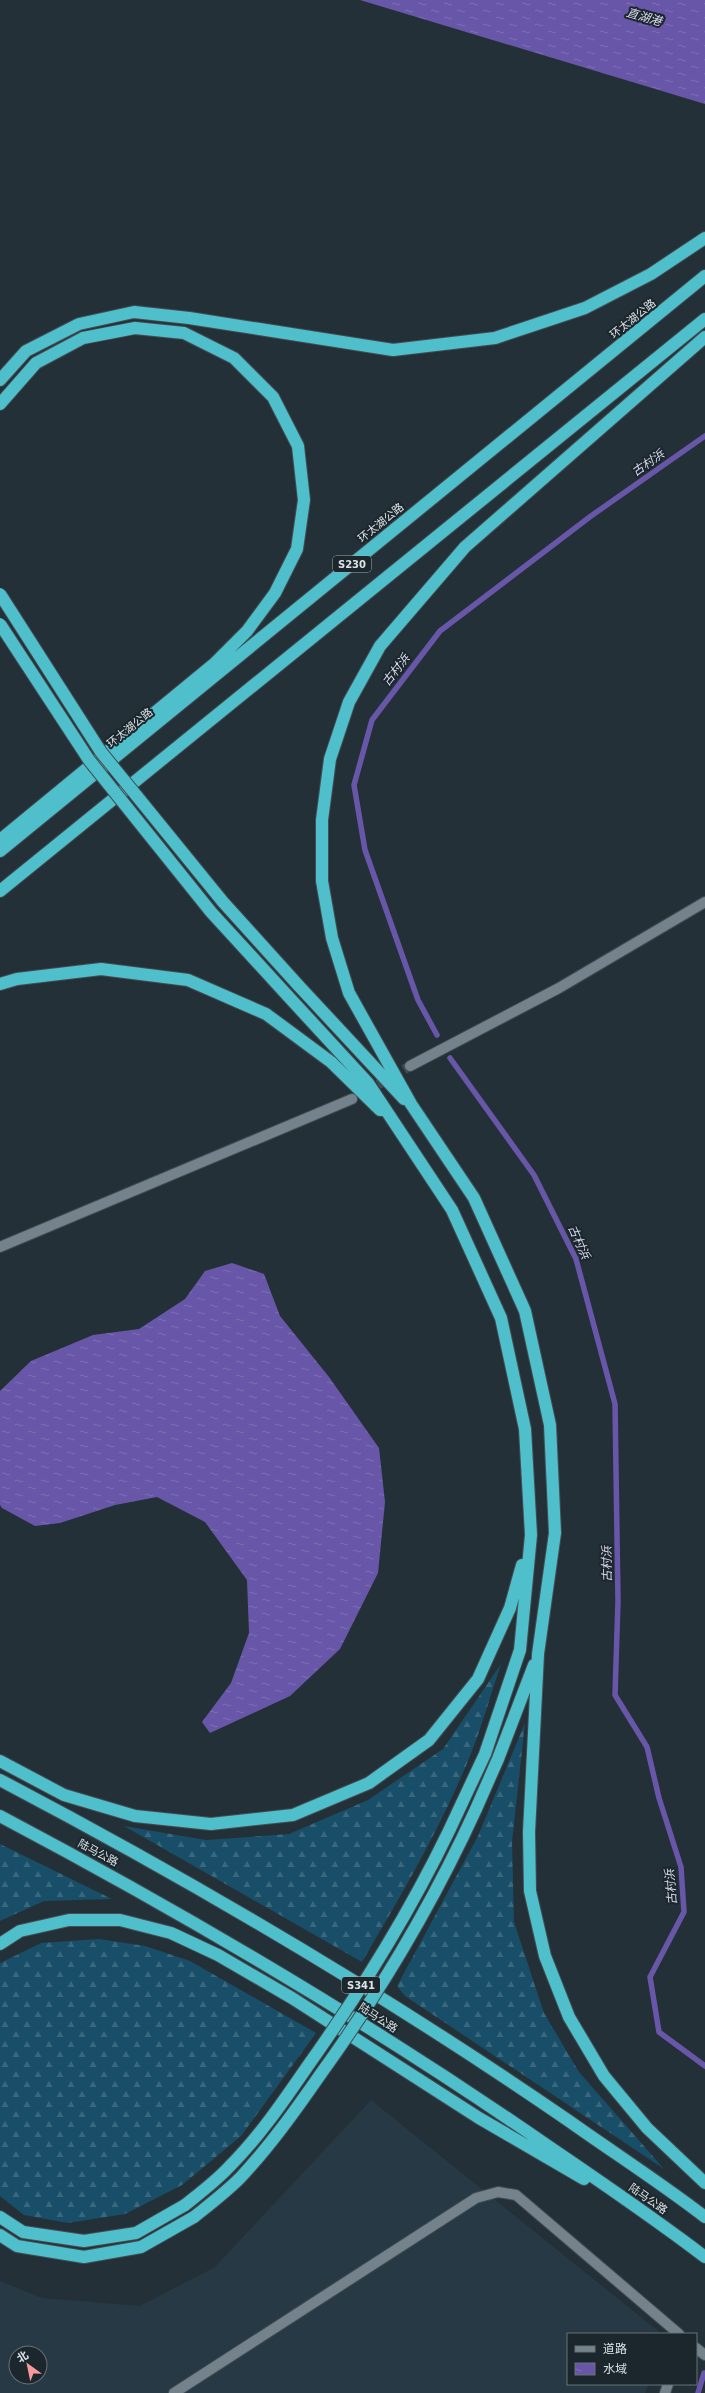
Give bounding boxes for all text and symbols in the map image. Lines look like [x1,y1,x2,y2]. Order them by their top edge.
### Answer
water label: 直湖港 [625,5,665,29]
street label: 环太湖公路 [608,297,658,341]
water label: 古村浜 [629,446,668,479]
street label: 环太湖公路 [356,501,406,545]
road number: S230 [333,556,371,572]
water label: 古村浜 [379,651,413,688]
street label: 环太湖公路 [105,706,155,750]
water label: 古村浜 [565,1223,593,1262]
water label: 古村浜 [600,1545,614,1582]
street label: 陆马公路 [76,1837,120,1869]
water label: 古村浜 [662,1867,680,1906]
road number: S341 [342,1977,380,1993]
street label: 陆马公路 [356,2001,400,2035]
street label: 陆马公路 [626,2181,670,2217]
legend [567,2333,697,2385]
text: 道路 [603,2342,627,2356]
north arrow [8,2345,48,2385]
text: 北 [15,2349,31,2365]
text: 水域 [603,2362,627,2376]

